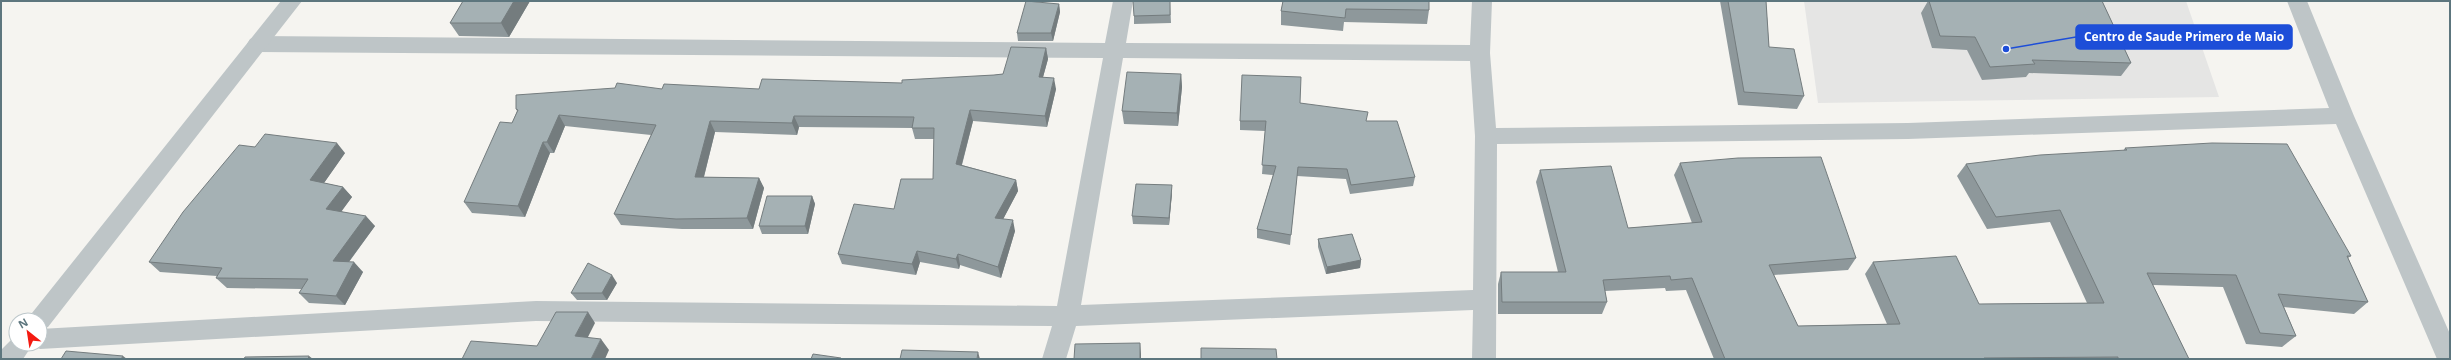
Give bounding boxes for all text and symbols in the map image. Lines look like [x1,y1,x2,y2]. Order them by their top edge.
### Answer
callout: Centro de Saude Primero de Maio [2076,25,2292,49]
text: Centro de Saude Primero de Maio [2084,28,2284,45]
north arrow [8,312,48,352]
text: N [15,314,30,332]

